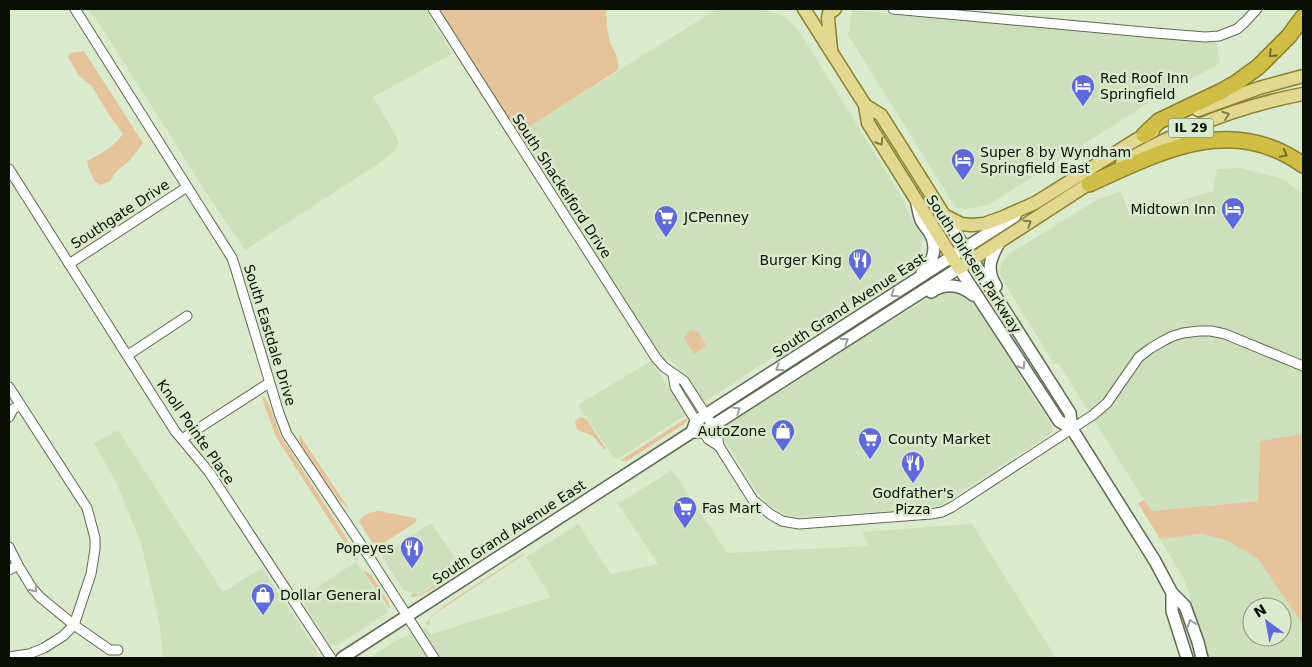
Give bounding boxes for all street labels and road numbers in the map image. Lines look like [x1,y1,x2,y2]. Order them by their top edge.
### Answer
street label: South Shackelford Drive [509,111,615,261]
road number: IL 29 [1168,119,1214,138]
street label: Southgate Drive [68,176,172,252]
street label: South Dirksen Parkway [923,192,1025,336]
street label: South Grand Avenue East [769,249,929,361]
street label: South Eastdale Drive [241,262,299,408]
street label: Knoll Pointe Place [154,377,238,487]
street label: South Grand Avenue East [429,476,589,588]

